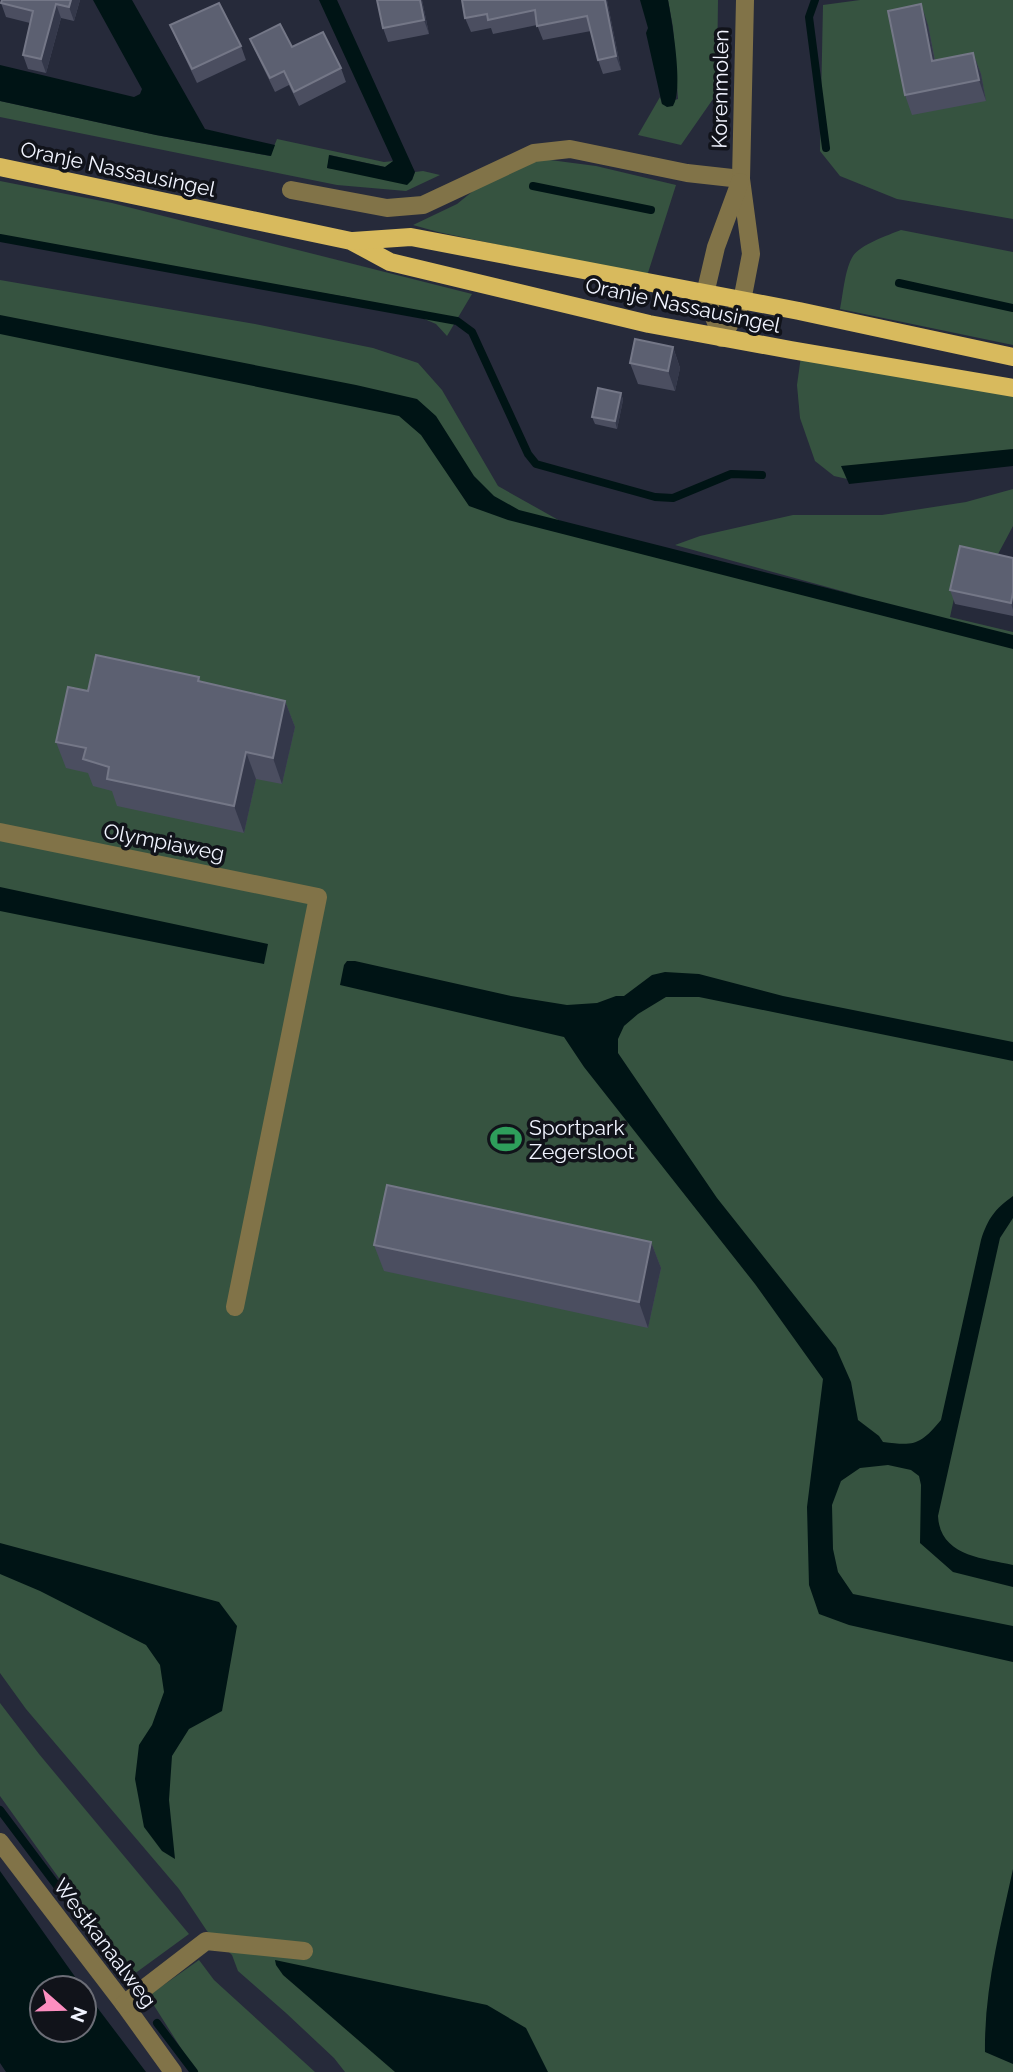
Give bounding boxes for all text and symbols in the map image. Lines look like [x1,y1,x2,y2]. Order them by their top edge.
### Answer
street label: Korenmolen [706,29,734,149]
street label: Oranje Nassausingel [18,136,218,202]
street label: Oranje Nassausingel [583,272,783,338]
street label: Olympiaweg [102,818,226,866]
place label: Sportpark Zegersloot [529,1115,635,1164]
sports icon: Sportpark Zegersloot [489,1122,523,1156]
street label: Westkanaalweg [48,1874,162,2012]
north arrow [28,1974,98,2044]
text: N [66,2004,92,2025]

